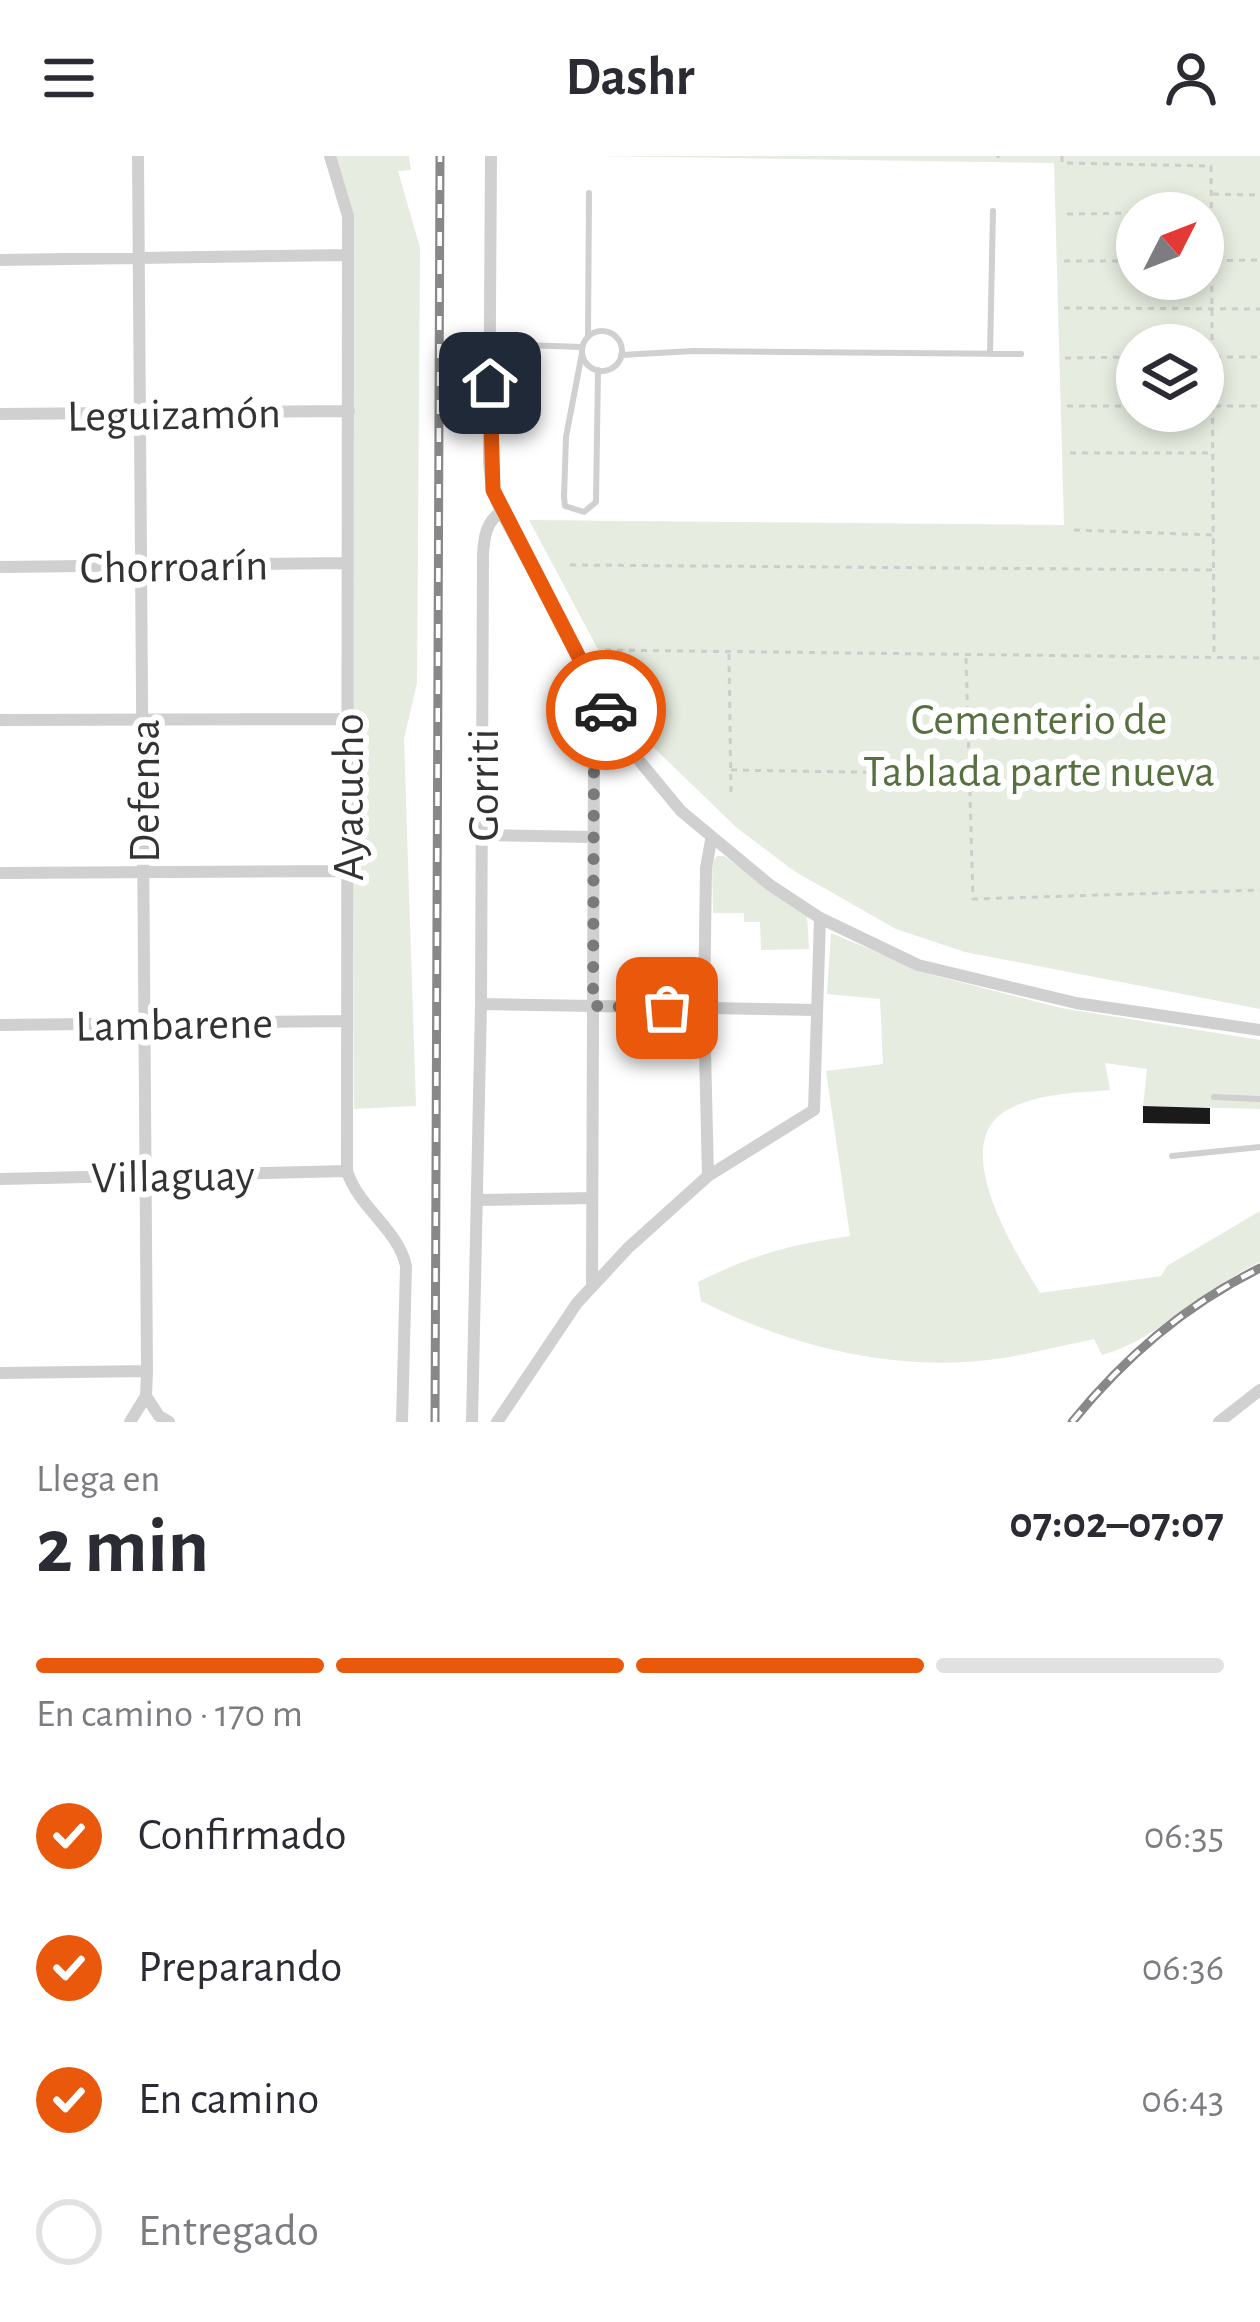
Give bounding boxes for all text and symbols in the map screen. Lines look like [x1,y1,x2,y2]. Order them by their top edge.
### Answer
icon: menu [36,45,102,111]
icon: person [1158,45,1224,111]
text: Dashr [565,51,695,105]
north arrow [1116,192,1224,300]
map controls [1116,192,1224,432]
button: layers [1116,324,1224,432]
pin [439,332,541,434]
icon: home [457,350,523,416]
street label: Leguizamón [67,391,281,440]
street label: Chorroarín [79,543,269,592]
courier [546,650,666,770]
icon: car [573,677,639,743]
park label: Cementerio de Tablada parte nueva [863,698,1215,795]
street label: Ayacucho [327,713,372,881]
street label: Defensa [123,719,168,863]
street label: Gorriti [462,729,507,841]
pin [616,957,718,1059]
icon: bag [634,975,700,1041]
street label: Lambarene [75,1001,273,1050]
street label: Villaguay [91,1154,255,1201]
text: Llega en [36,1460,161,1499]
text: 07:02–07:07 [1009,1501,1224,1546]
text: 2 min [36,1509,209,1587]
text: En camino · 170 m [36,1695,303,1734]
icon: check [36,1803,102,1869]
text: Confirmado [138,1813,347,1858]
text: 06:35 [1144,1817,1224,1856]
icon: check [36,1935,102,2001]
text: Preparando [138,1945,342,1990]
text: 06:36 [1142,1949,1224,1988]
icon: check [36,2067,102,2133]
text: En camino [138,2077,319,2122]
text: 06:43 [1141,2081,1224,2120]
text: Entregado [138,2209,319,2254]

